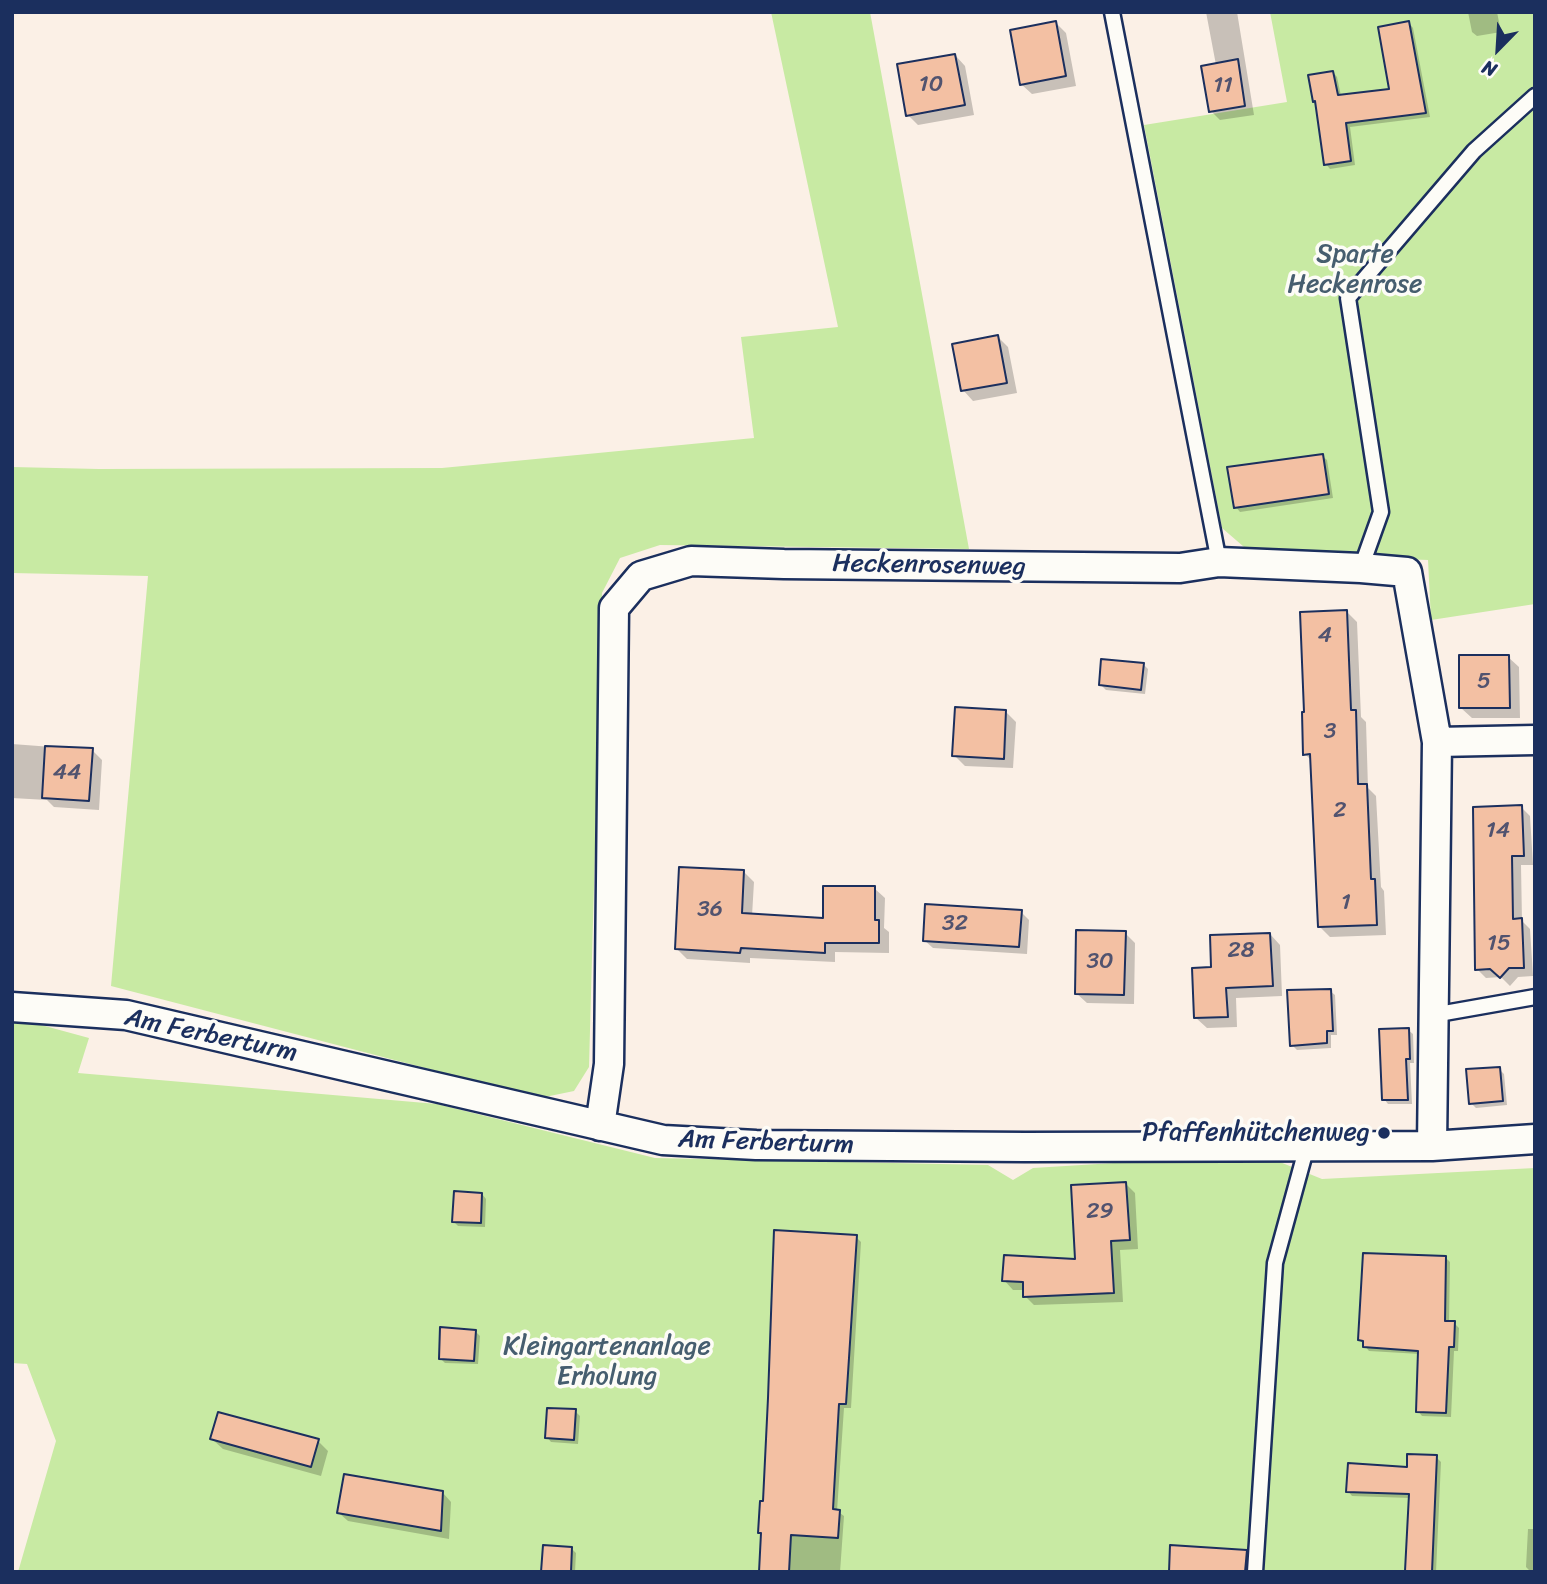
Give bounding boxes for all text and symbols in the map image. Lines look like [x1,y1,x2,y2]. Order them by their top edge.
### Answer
north arrow [1463,14,1533,84]
text: N [1477,51,1502,86]
house number: 10 [919,71,943,99]
house number: 11 [1213,72,1233,100]
park label: Sparte Heckenrose [1288,239,1422,300]
street label: Heckenrosenweg [832,549,1026,583]
house number: 4 [1318,622,1332,650]
house number: 5 [1477,668,1491,696]
house number: 3 [1324,718,1336,746]
house number: 44 [53,759,81,787]
house number: 2 [1333,797,1347,825]
house number: 14 [1486,817,1510,845]
house number: 1 [1341,889,1351,917]
house number: 36 [697,896,723,924]
house number: 32 [942,910,968,938]
house number: 15 [1487,930,1511,958]
house number: 28 [1227,937,1255,965]
house number: 30 [1086,948,1114,976]
street label: Am Ferberturm [122,1002,300,1070]
place label: Pfaffenhütchenweg [1142,1117,1370,1149]
street label: Am Ferberturm [678,1124,854,1162]
marker: Pfaffenhütchenweg [1376,1125,1392,1141]
house number: 29 [1086,1198,1114,1226]
park label: Kleingartenanlage Erholung [503,1331,711,1392]

